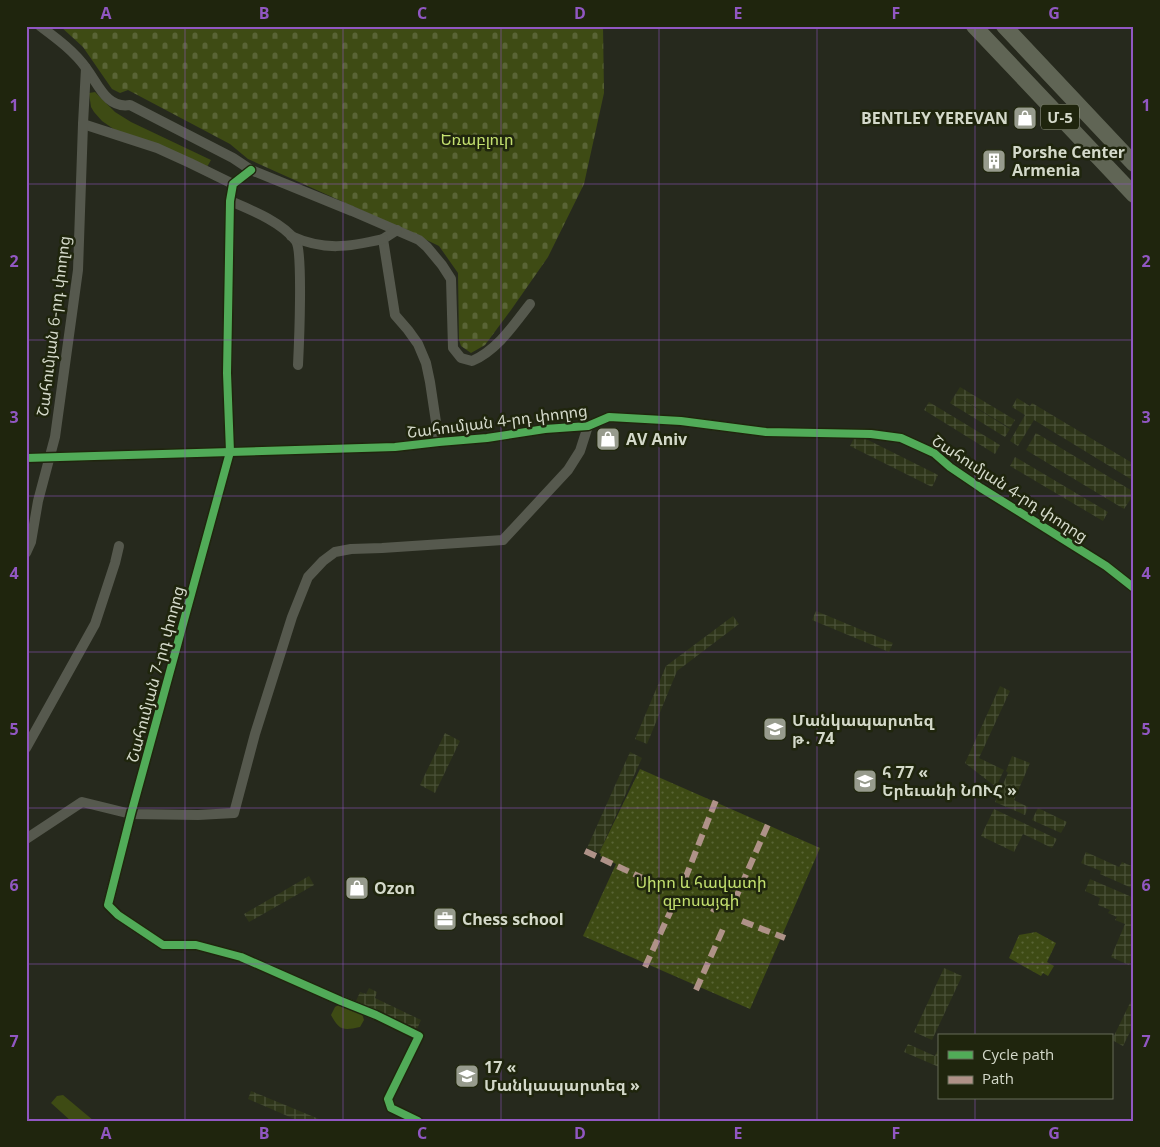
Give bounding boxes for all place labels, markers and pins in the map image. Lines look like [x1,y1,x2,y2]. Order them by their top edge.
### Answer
shop icon: BENTLEY YEREVAN [1012,105,1038,131]
place label: BENTLEY YEREVAN [861,107,1008,129]
place label: Porshe Center Armenia [1012,141,1125,181]
building icon: Porshe Center Armenia [981,148,1007,174]
shop icon: AV Aniv [595,426,621,452]
place label: AV Aniv [626,428,688,450]
place label: Մանկապարտեզ թ․ 74 [792,709,934,749]
school or university icon: Մանկապարտեզ թ․ 74 [762,716,788,742]
place label: հ 77 « Երեւանի ՆՈՒՀ » [882,761,1017,801]
school or university icon: հ 77 « Երեւանի ՆՈՒՀ » [852,768,878,794]
shop icon: Ozon [344,875,370,901]
place label: Ozon [374,877,415,899]
office icon: Chess school [432,906,458,932]
place label: Chess school [462,908,564,930]
place label: 17 « Մանկապարտեզ » [484,1056,640,1096]
school or university icon: 17 « Մանկապարտեզ » [454,1063,480,1089]

